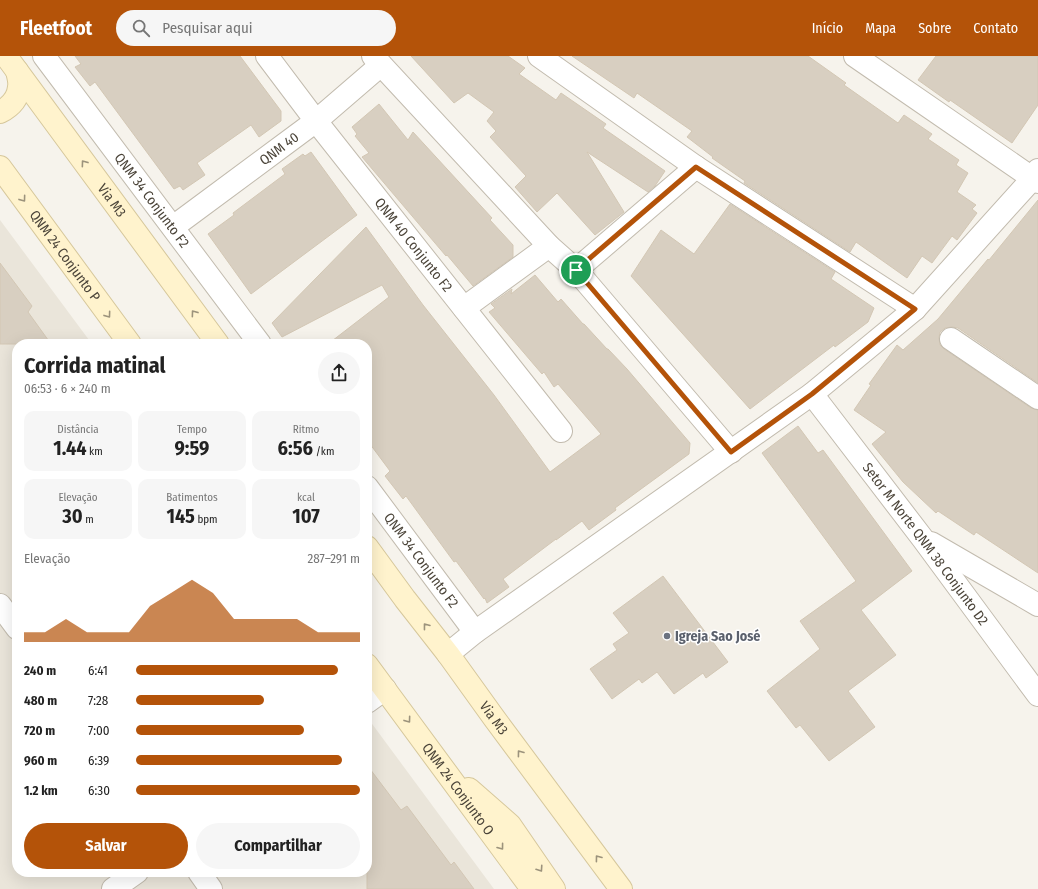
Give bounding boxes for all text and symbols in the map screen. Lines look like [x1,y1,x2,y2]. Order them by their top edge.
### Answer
search box [116,10,396,46]
text: Fleetfoot [20,17,92,40]
icon: search [130,17,152,39]
text: Pesquisar aqui [162,19,253,37]
text: Início [812,20,843,37]
text: Mapa [865,20,896,37]
text: Sobre [918,20,951,37]
text: Contato [973,20,1018,37]
street label: QNM 40 [256,129,302,169]
street label: QNM 34 Conjunto F2 [111,150,193,251]
one-way arrow [82,160,89,167]
street label: Via M3 [94,180,130,220]
one-way arrow [18,194,25,201]
street label: QNM 40 Conjunto F2 [371,195,456,295]
street label: QNM 24 Conjunto P [26,207,104,305]
pin [559,253,593,287]
icon: arrive [565,259,587,281]
one-way arrow [192,310,199,317]
one-way arrow [104,311,111,318]
text: Corrida matinal [24,352,166,379]
button: share [318,352,360,394]
text: 06:53 · 6 × 240 m [24,381,111,396]
text: Distância [57,423,99,436]
text: Tempo [177,423,207,436]
text: Ritmo [293,423,319,436]
text: 1.44 [53,436,87,460]
text: 9:59 [175,436,209,460]
text: 6:56 [278,436,313,460]
text: km [87,445,103,458]
text: /km [313,445,334,458]
street label: Setor M Norte QNM 38 Conjunto D2 [859,460,992,629]
text: Elevação [58,491,98,504]
text: Batimentos [166,491,218,504]
text: kcal [297,491,315,504]
text: 30 [62,504,83,528]
text: 145 [166,504,195,528]
text: 107 [292,504,320,528]
street label: QNM 34 Conjunto F2 [380,509,462,611]
text: m [83,513,94,526]
text: bpm [195,513,218,526]
text: Elevação [24,551,70,566]
text: 287–291 m [307,551,360,566]
one-way arrow [424,624,431,631]
place label: Igreja Sao José [675,628,760,645]
marker: Igreja Sao José [662,631,672,641]
text: 240 m [24,663,56,678]
text: 6:41 [88,663,108,678]
text: 480 m [24,693,57,708]
text: 7:28 [88,693,108,708]
street label: Via M3 [476,698,511,738]
one-way arrow [403,716,410,723]
text: 720 m [24,723,55,738]
text: 7:00 [88,723,110,738]
street label: QNM 24 Conjunto O [418,740,498,839]
one-way arrow [518,751,525,758]
text: 960 m [24,753,57,768]
text: 6:39 [88,753,109,768]
text: 1.2 km [24,783,58,798]
text: 6:30 [88,783,110,798]
button: Salvar [24,823,188,869]
button: Compartilhar [196,823,360,869]
one-way arrow [497,843,504,850]
one-way arrow [596,855,603,862]
one-way arrow [536,865,543,872]

